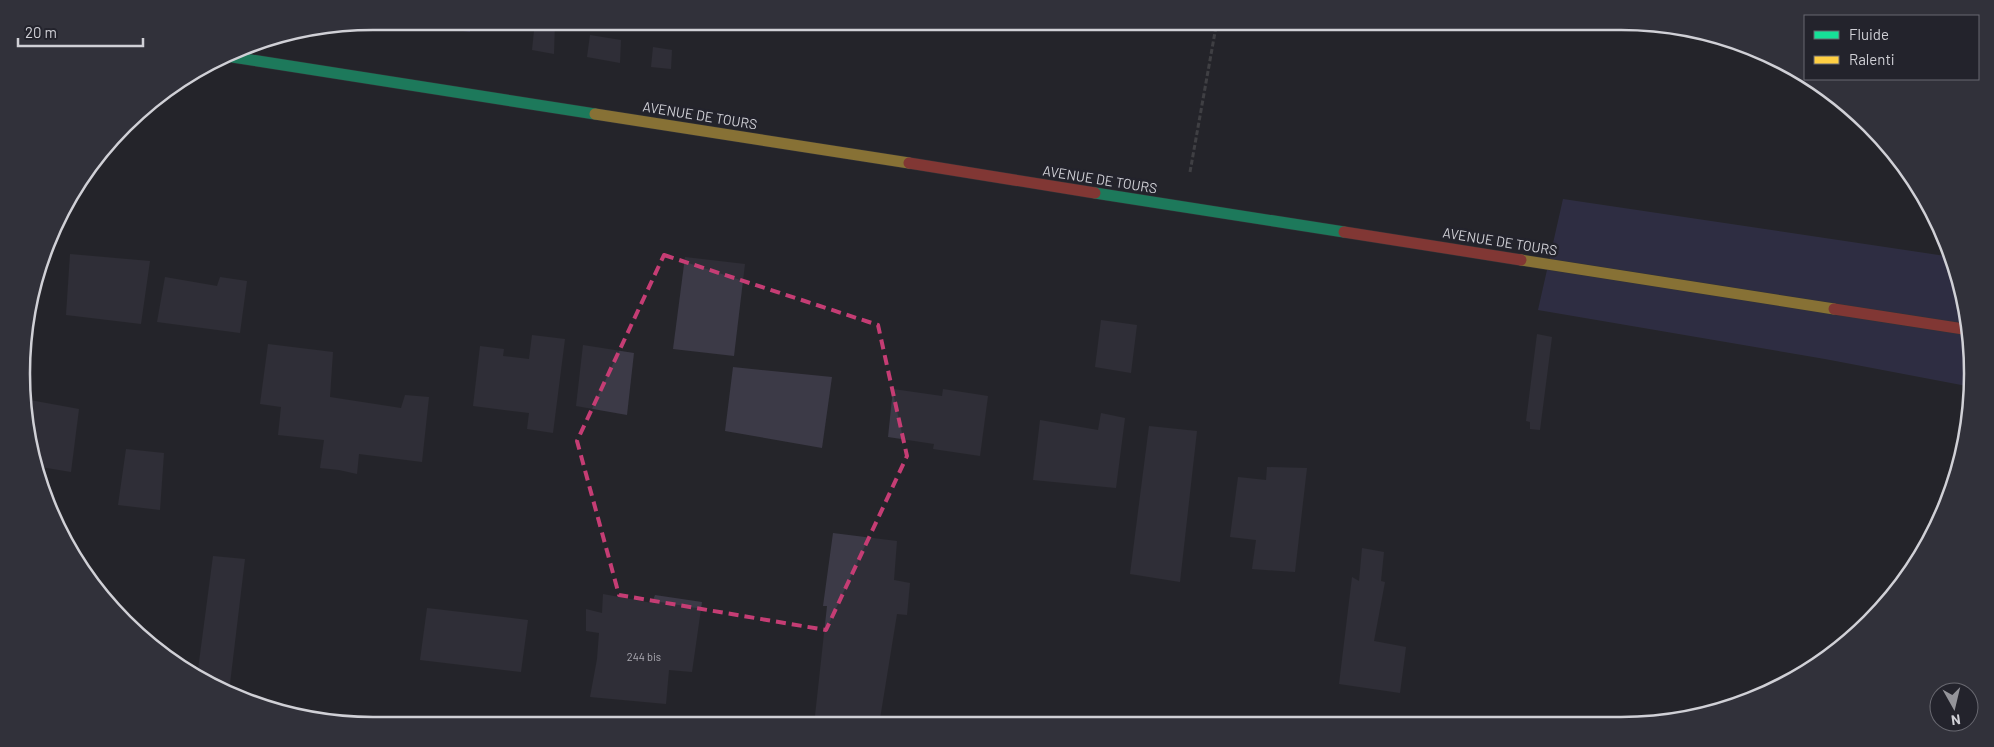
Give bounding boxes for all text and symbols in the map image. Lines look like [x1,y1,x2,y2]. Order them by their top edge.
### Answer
scale bar [18,15,142,47]
legend [1804,15,1979,80]
text: 20 m [25,23,57,41]
text: Fluide [1849,25,1889,43]
text: Ralenti [1849,50,1895,68]
street label: AVENUE DE TOURS [641,98,759,132]
street label: AVENUE DE TOURS [1041,162,1159,196]
street label: AVENUE DE TOURS [1441,224,1559,258]
house number: 244 bis [627,650,661,663]
north arrow [1929,682,1979,732]
text: N [1950,711,1962,729]

